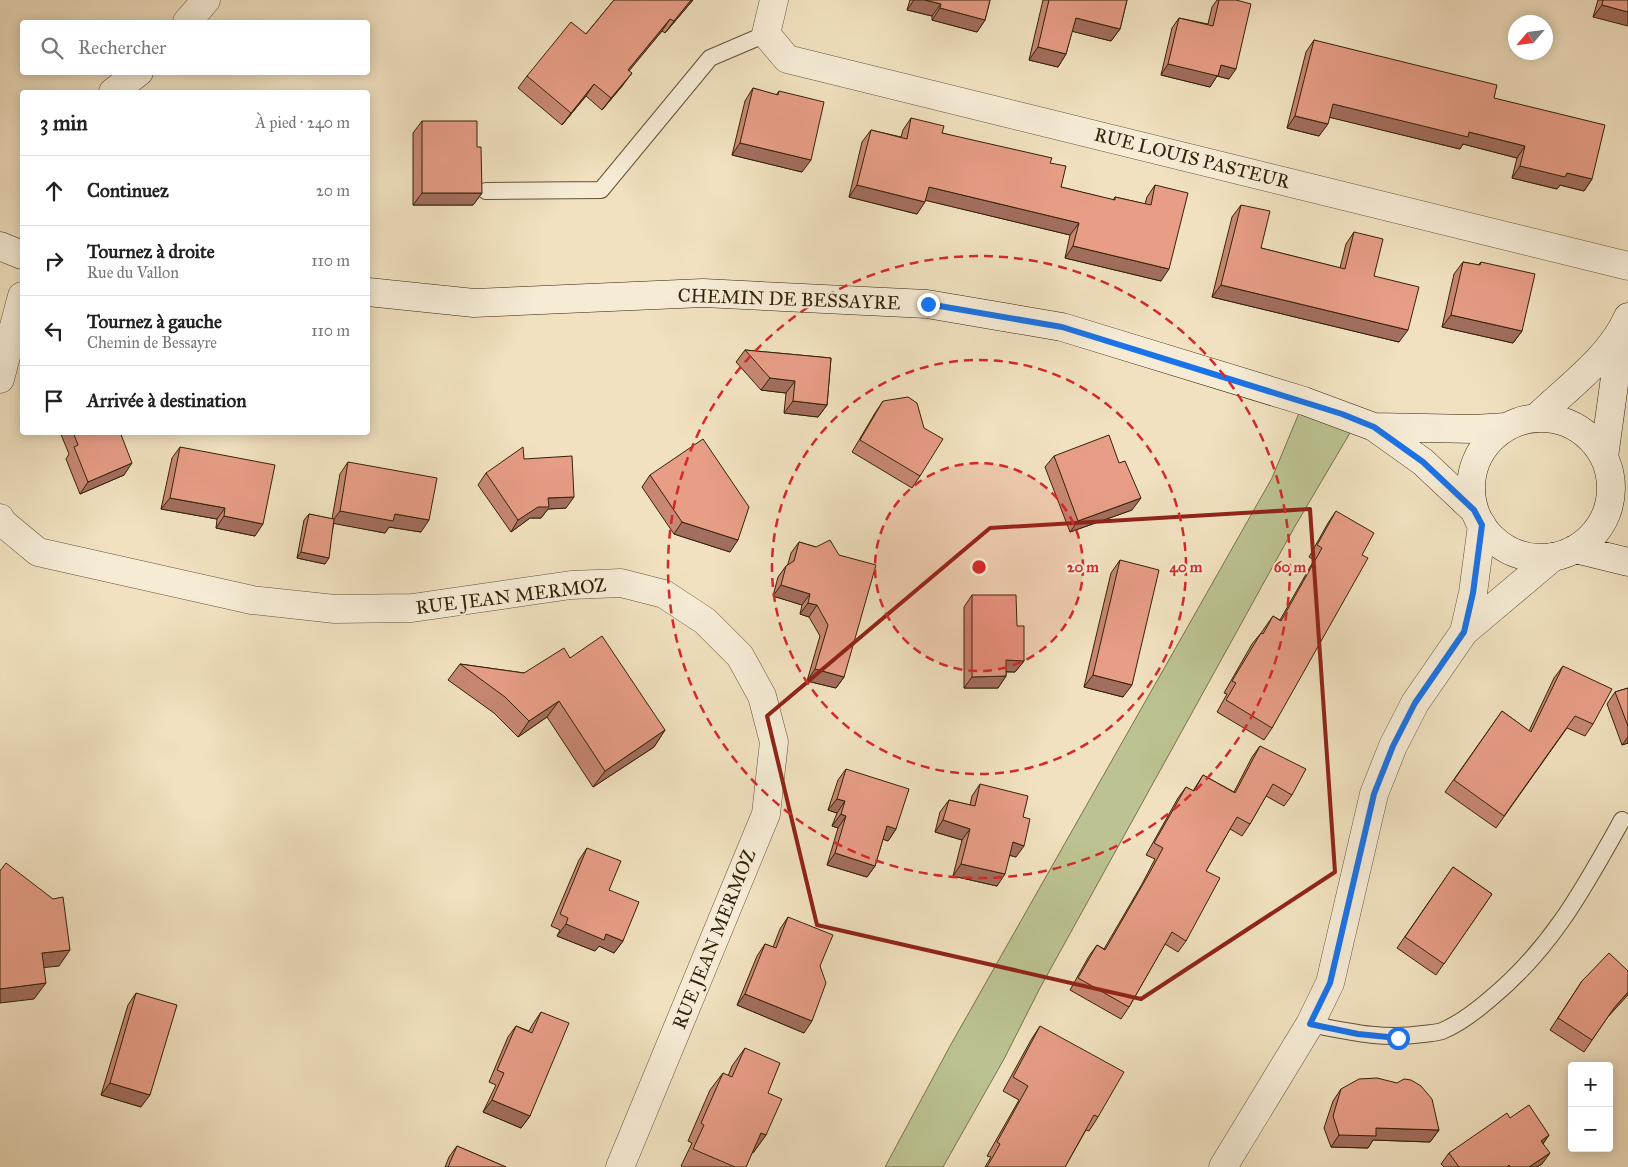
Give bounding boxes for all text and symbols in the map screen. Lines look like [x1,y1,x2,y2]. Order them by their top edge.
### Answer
north arrow [1508,15,1553,60]
search box [20,20,370,75]
icon: search [38,34,66,62]
text: Rechercher [78,36,166,59]
text: 3 min [40,110,88,136]
text: À pied · 240 m [255,113,350,132]
street label: RUE LOUIS PASTEUR [1092,123,1293,194]
icon: ahead [40,177,68,205]
text: Continuez [87,179,169,202]
text: 20 m [316,181,350,200]
text: Tournez à droite [87,240,215,263]
icon: right [40,247,68,275]
text: 110 m [311,251,350,270]
text: Rue du Vallon [87,263,179,282]
street label: CHEMIN DE BESSAYRE [677,284,901,314]
route end [917,293,940,316]
text: Tournez à gauche [87,310,222,333]
icon: left [40,317,68,345]
text: 110 m [311,321,350,340]
text: Chemin de Bessayre [87,333,217,352]
icon: arrive [40,387,68,415]
text: Arrivée à destination [87,389,246,412]
centre of rings [970,558,988,576]
text: 20 m [1067,558,1099,576]
text: 40 m [1170,558,1203,577]
text: 60 m [1274,558,1307,576]
street label: RUE JEAN MERMOZ [414,573,608,620]
street label: RUE JEAN MERMOZ [667,846,762,1033]
route start [1387,1027,1410,1050]
map controls [1568,1062,1613,1152]
button: + [1568,1062,1613,1107]
button: − [1568,1107,1613,1152]

